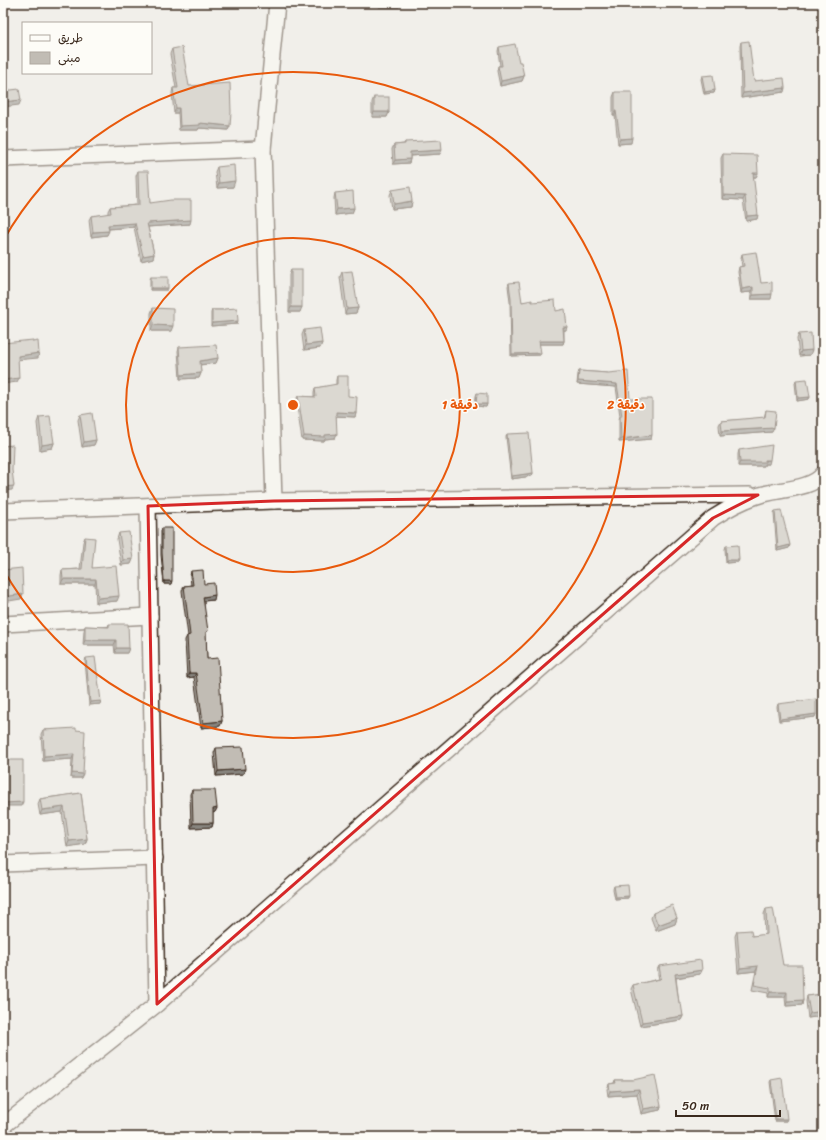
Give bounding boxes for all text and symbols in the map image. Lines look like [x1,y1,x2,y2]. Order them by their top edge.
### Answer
legend [22,22,152,74]
text: طريق [58,27,83,49]
text: مبنى [58,47,81,69]
text: 1 دقيقة [442,394,478,416]
text: 2 دقيقة [606,394,645,416]
centre of rings [286,398,300,412]
scale bar [676,1092,780,1118]
text: 50 m [682,1095,709,1117]

